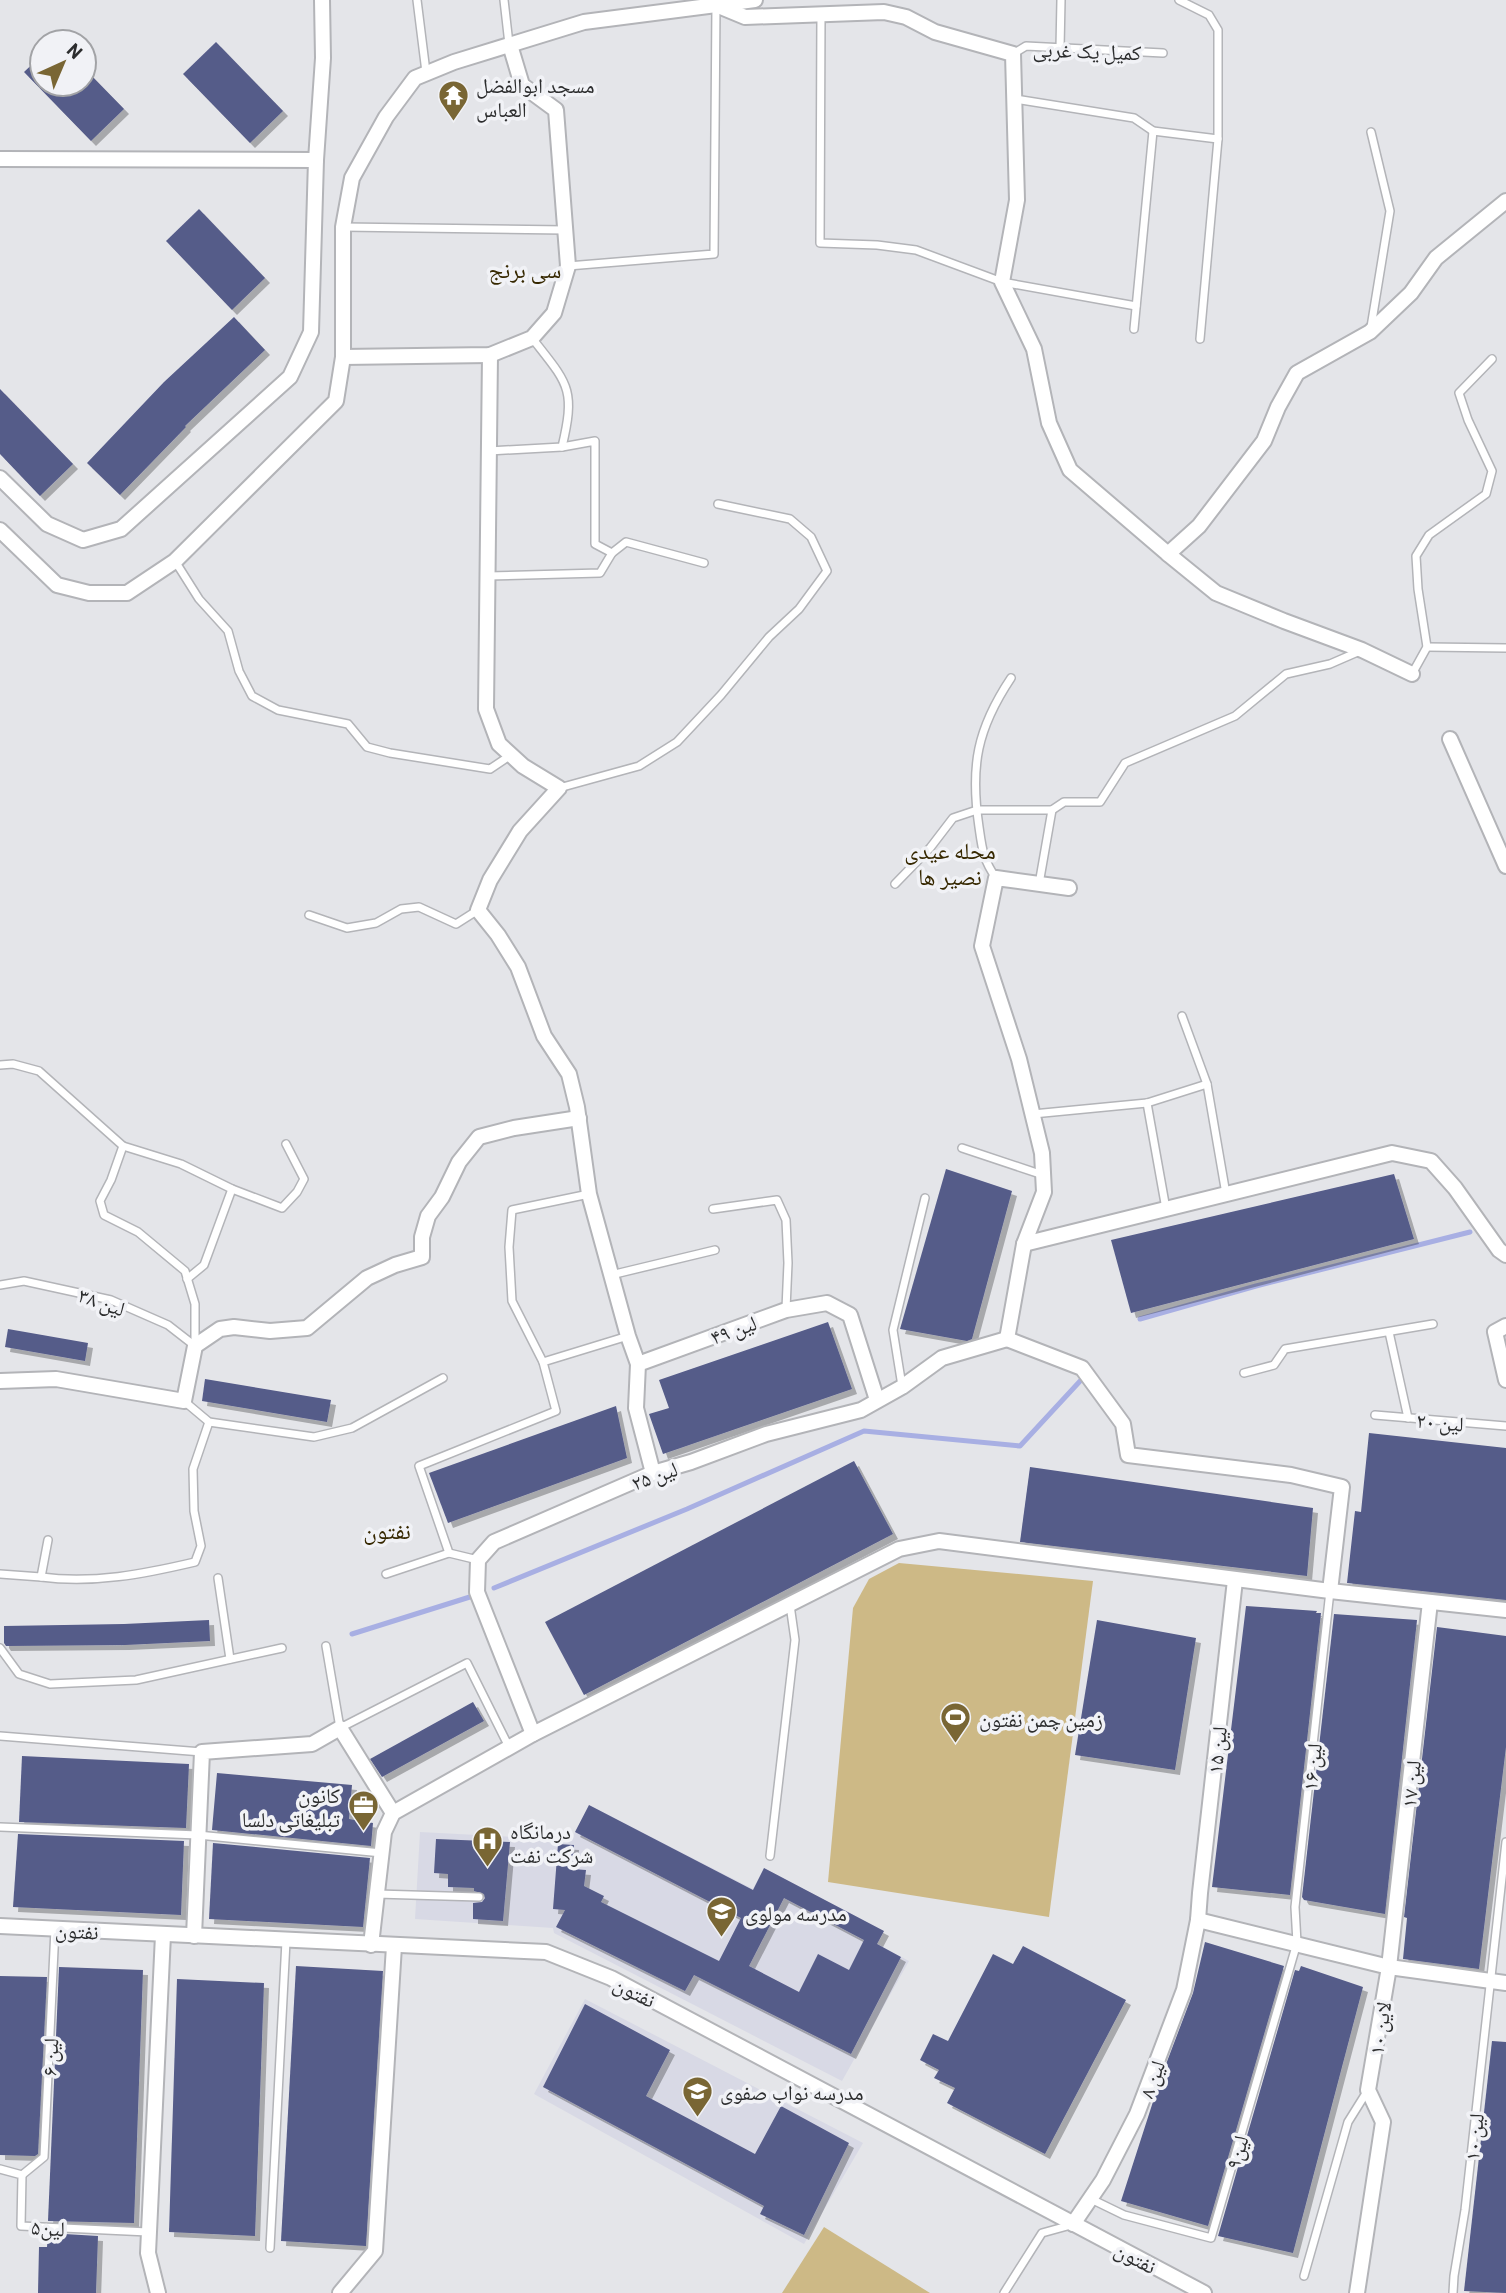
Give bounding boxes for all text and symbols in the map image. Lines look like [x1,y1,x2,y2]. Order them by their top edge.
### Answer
north arrow [28,28,98,98]
street label: کمیل یک غربی [1032,36,1142,66]
text: N [63,38,88,63]
place label: مسجد ابوالفضل العباس [476,72,595,123]
temple icon: مسجد ابوالفضل العباس [436,79,470,123]
district label: سی برنج [489,255,561,285]
district label: محله عیدی نصیر ها [904,836,996,890]
street label: لین ۳۸ [75,1281,128,1322]
street label: لین ۴۹ [706,1309,760,1351]
street label: لین ۲۰ [1415,1406,1465,1438]
street label: لین ۲۵ [627,1455,681,1497]
district label: نفتون [363,1516,411,1545]
sports icon: زمین چمن نفتون [939,1701,973,1745]
place label: زمین چمن نفتون [979,1706,1103,1733]
street label: لین ۱۵ [1201,1725,1233,1775]
street label: لین ۱۶ [1296,1742,1328,1792]
street label: لین ۱۷ [1395,1759,1427,1809]
place label: کانون تبلیغاتی دلسا [242,1782,340,1833]
office icon: کانون تبلیغاتی دلسا [346,1789,380,1833]
place label: درمانگاه شرکت نفت [510,1818,593,1867]
hospital icon: درمانگاه شرکت نفت [470,1825,504,1869]
school or university icon: مدرسه مولوی [705,1895,739,1939]
place label: مدرسه مولوی [745,1900,847,1926]
street label: نفتون [55,1916,99,1945]
street label: نفتون [609,1970,660,2013]
street label: لاین ۱۰ [1362,2000,1398,2057]
street label: لین ۶ [36,2037,64,2077]
street label: لین ۸ [1133,2057,1171,2102]
school or university icon: مدرسه نواب صفوی [680,2074,714,2118]
place label: مدرسه نواب صفوی [720,2079,864,2105]
street label: لین ۱۰ [1458,2112,1490,2162]
street label: لین۹ [1219,2132,1255,2172]
street label: لین۵ [30,2214,66,2242]
street label: نفتون [1110,2236,1161,2279]

